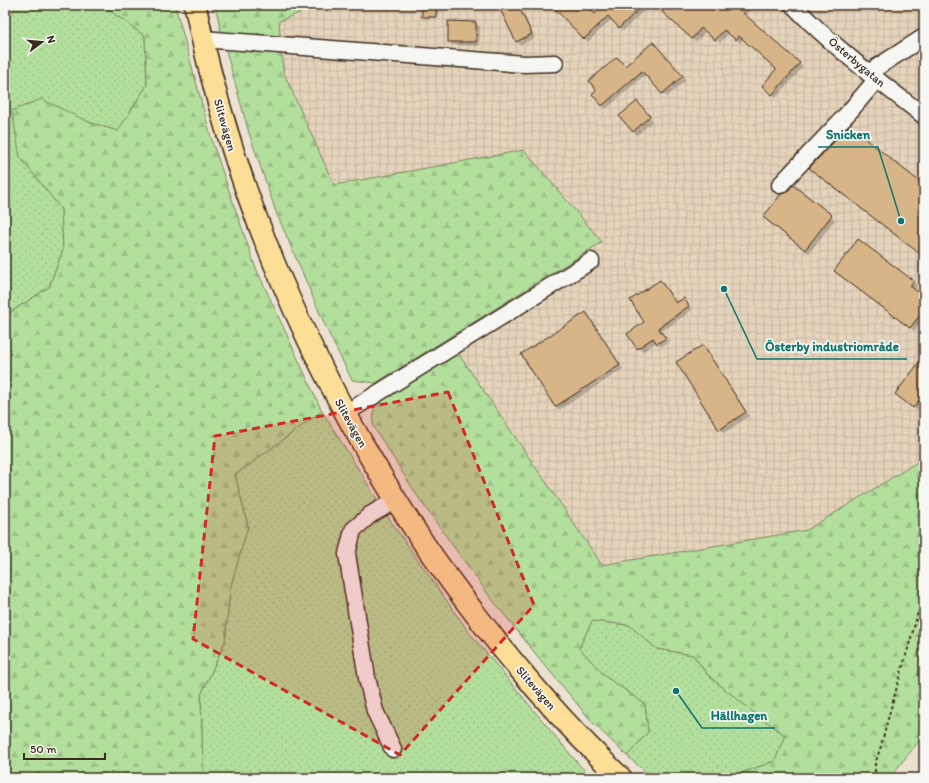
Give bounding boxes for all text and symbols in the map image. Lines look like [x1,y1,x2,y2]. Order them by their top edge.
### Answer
north arrow [22,22,62,62]
text: N [44,34,58,45]
street label: Österbygatan [826,34,889,90]
street label: Slitevägen [211,97,239,153]
callout: Snicken [818,122,878,147]
text: Snicken [826,127,871,142]
callout: Österby industriområde [757,334,907,359]
text: Österby industriområde [765,339,899,355]
street label: Slitevägen [332,396,370,450]
street label: Slitevägen [513,663,559,713]
callout: Hällhagen [702,703,775,728]
text: Hällhagen [711,708,768,724]
scale bar [24,735,105,761]
text: 50 m [30,742,56,756]

